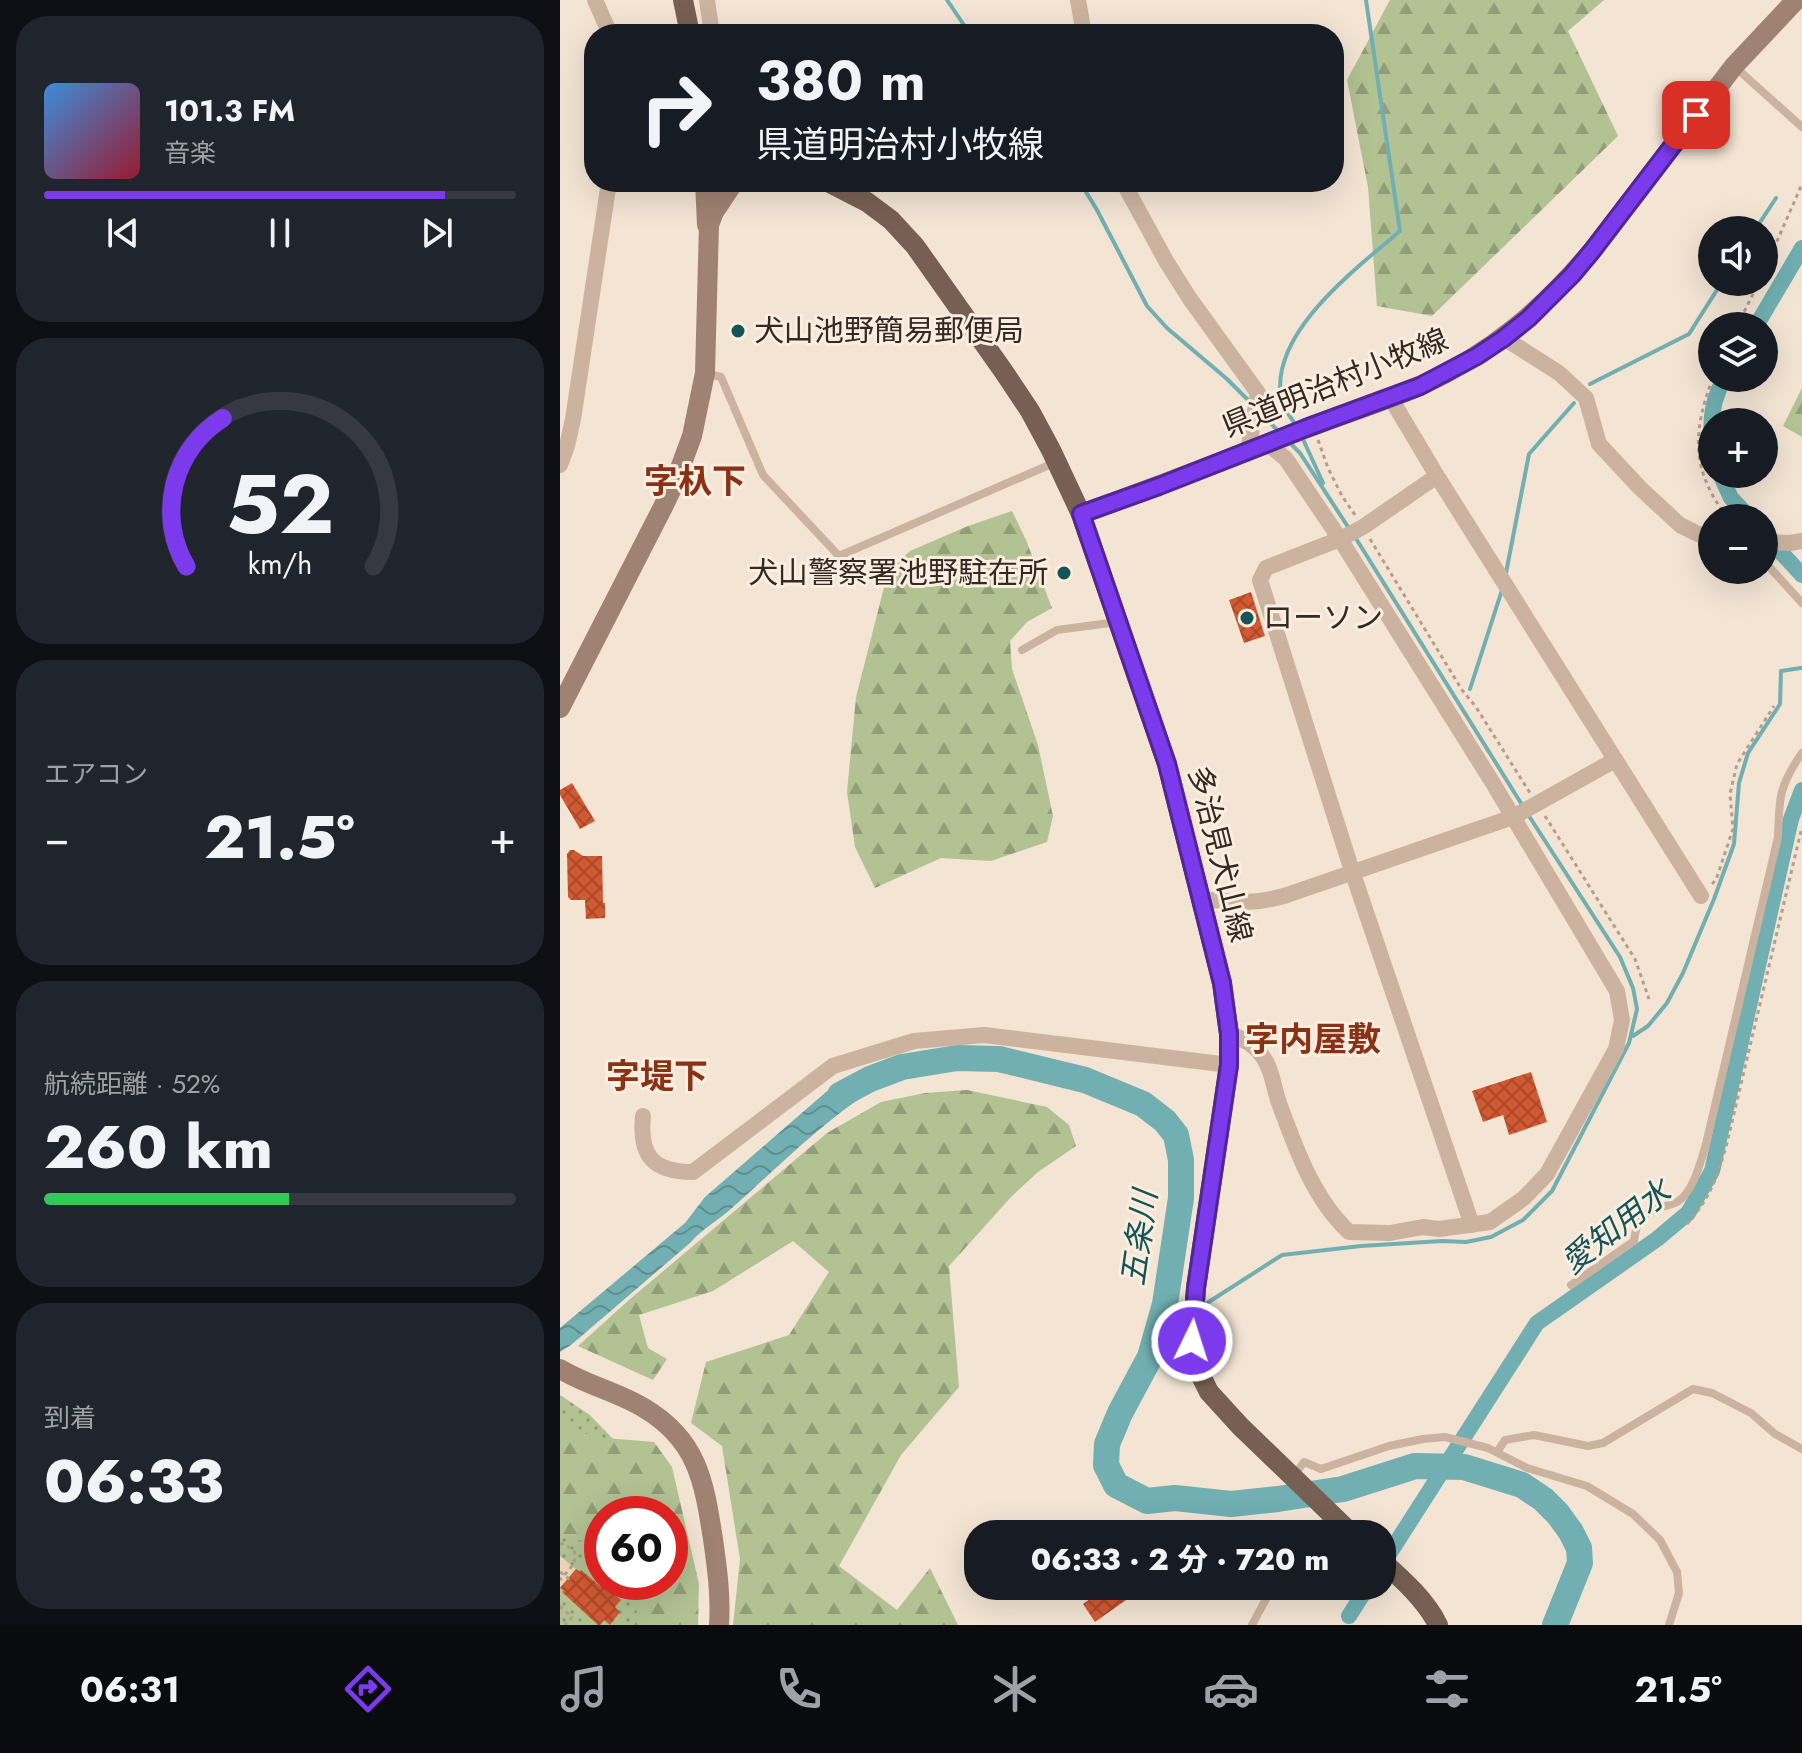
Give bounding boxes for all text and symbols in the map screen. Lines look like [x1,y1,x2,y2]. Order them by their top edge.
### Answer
text: 380 m [756,40,926,121]
icon: right [624,56,728,160]
pin [1662,81,1730,149]
text: 101.3 FM [164,89,295,132]
icon: arrive [1674,93,1718,137]
text: 県道明治村小牧線 [756,118,1044,170]
text: 音楽 [164,134,216,172]
icon: previous [101,211,145,255]
icon: pause [258,211,302,255]
icon: next [415,211,459,255]
map controls [1698,216,1778,584]
button: sound [1698,216,1778,296]
place label: 犬山池野簡易郵便局 [754,309,1024,352]
button: layers [1698,312,1778,392]
street label: 県道明治村小牧線 [1215,318,1454,447]
marker: 犬山池野簡易郵便局 [729,322,747,340]
button: + [1698,408,1778,488]
text: 52 [226,443,334,563]
district label: 字杁下 [644,457,746,506]
button: − [1698,504,1778,584]
text: km/h [248,543,312,585]
place label: 犬山警察署池野駐在所 [748,551,1048,594]
marker: 犬山警察署池野駐在所 [1055,564,1073,582]
place label: ローソン [1263,596,1383,639]
marker: ローソン [1238,609,1256,627]
text: エアコン [44,755,148,793]
street label: 多治見犬山線 [1178,761,1263,946]
text: 21.5° [204,794,355,881]
text: − [44,806,70,870]
text: + [489,806,516,870]
district label: 字内屋敷 [1245,1015,1381,1064]
district label: 字堤下 [606,1052,708,1101]
text: 航続距離 · 52% [44,1065,220,1103]
text: 260 km [44,1104,273,1191]
water label: 愛知用水 [1551,1168,1683,1285]
water label: 五条川 [1110,1184,1169,1289]
position arrow [1150,1299,1234,1383]
text: 到着 [44,1399,96,1437]
text: 06:33 [44,1438,224,1525]
speed limit sign: 60 [584,1496,688,1600]
text: 06:33 · 2 分 · 720 m [1031,1538,1329,1581]
icon: directions [340,1661,396,1717]
icon: music [556,1661,612,1717]
icon: phone [771,1661,827,1717]
icon: climate [987,1661,1043,1717]
icon: car [1203,1661,1259,1717]
icon: filters [1419,1661,1475,1717]
text: 06:31 [80,1663,180,1715]
text: 21.5° [1635,1663,1722,1715]

